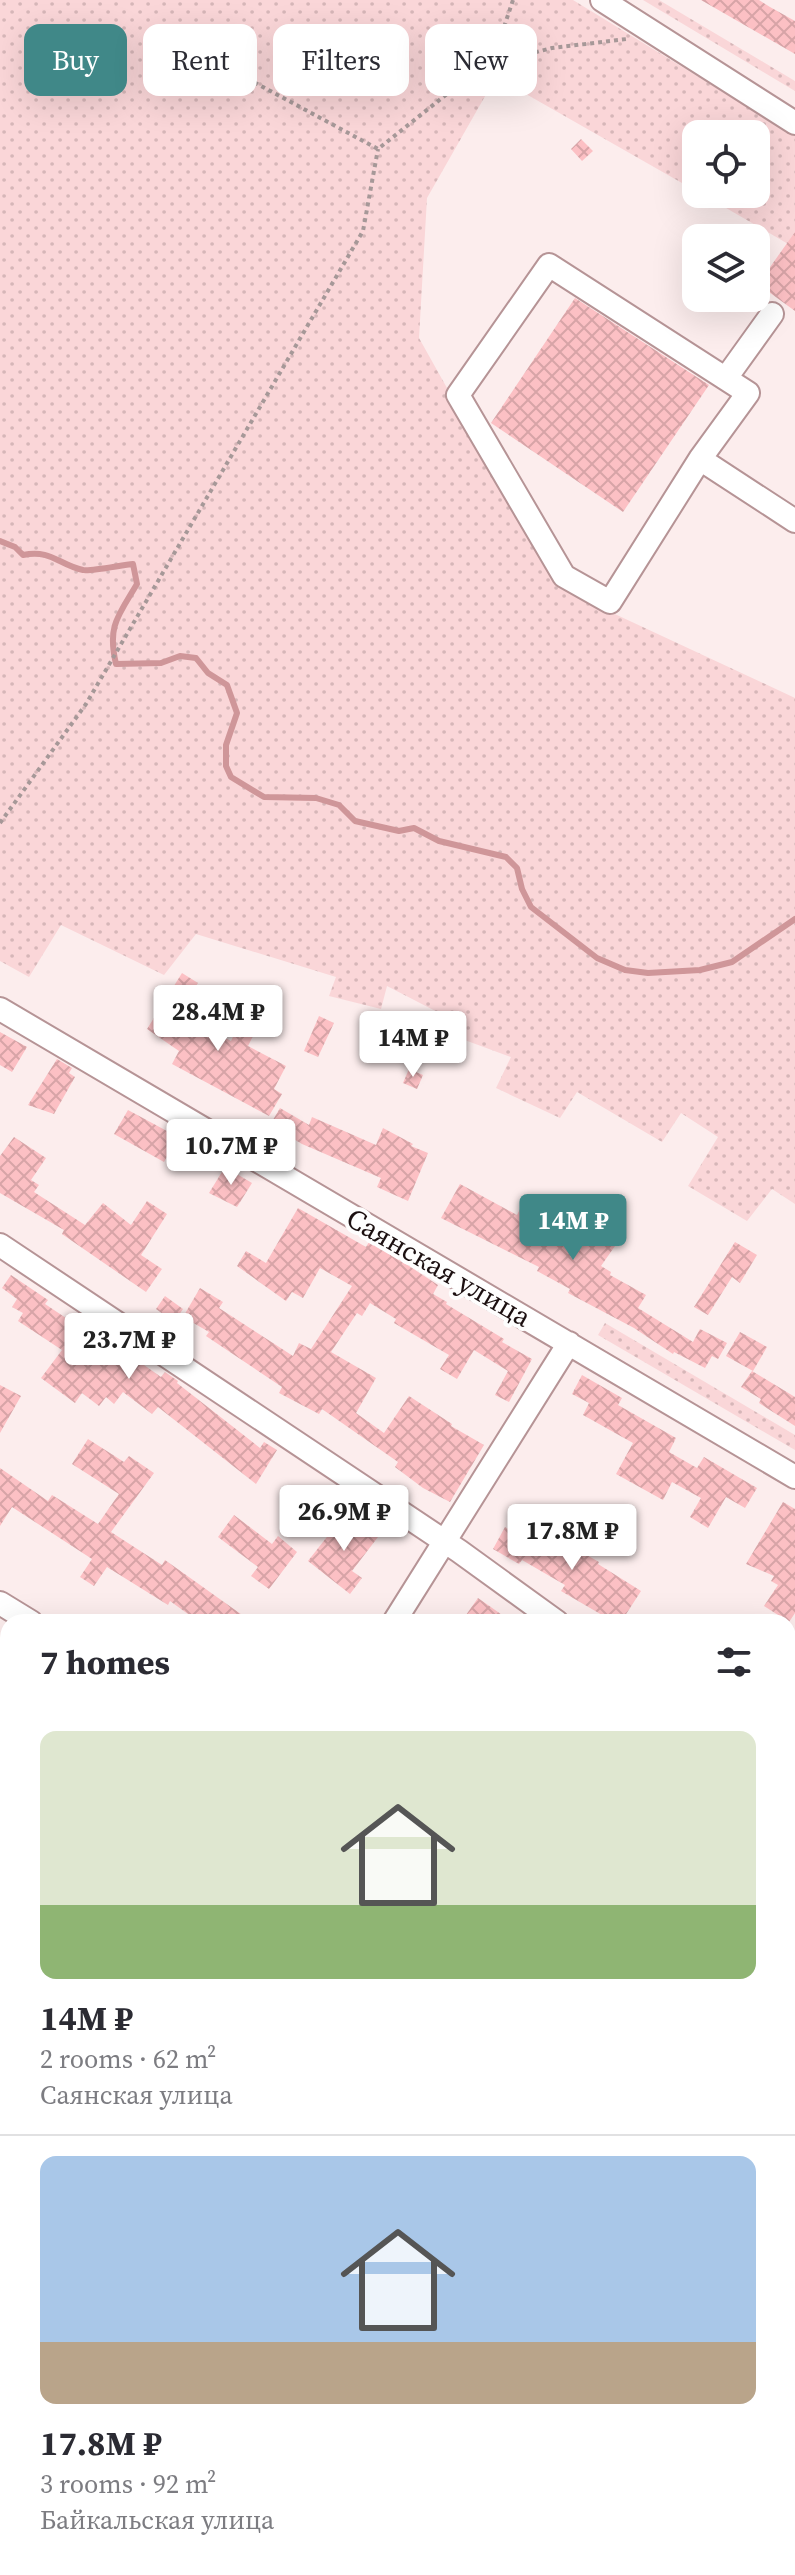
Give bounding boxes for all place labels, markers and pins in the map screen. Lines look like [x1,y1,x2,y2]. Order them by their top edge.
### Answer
pin: 28.4M ₽ [144,985,292,1053]
pin: 14M ₽ [357,1011,469,1079]
pin: 10.7M ₽ [157,1119,305,1187]
pin: 14M ₽ [517,1194,629,1262]
pin: 23.7M ₽ [55,1313,203,1381]
pin: 26.9M ₽ [270,1485,418,1553]
pin: 17.8M ₽ [498,1504,646,1572]

